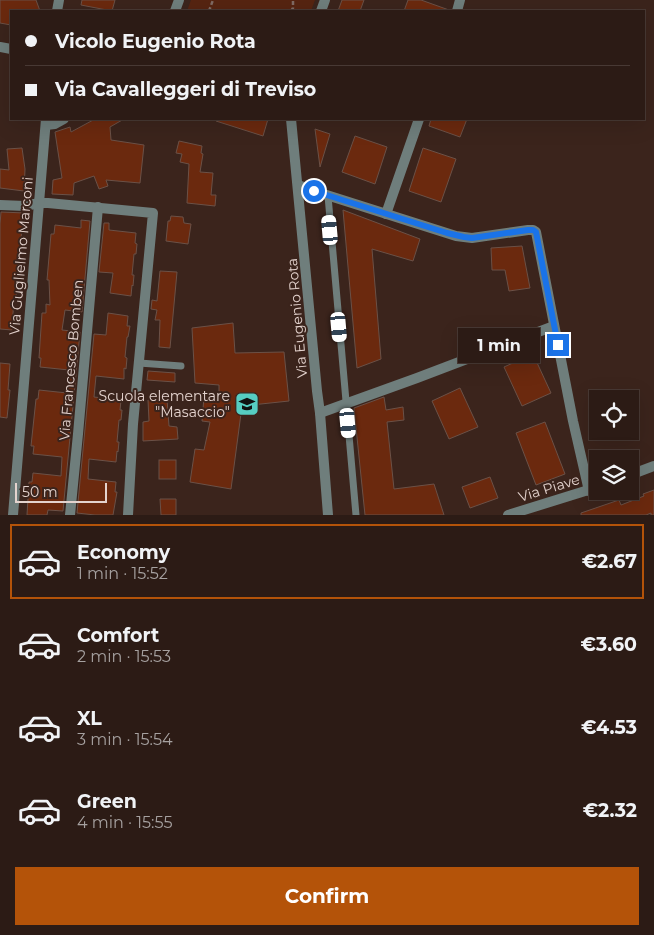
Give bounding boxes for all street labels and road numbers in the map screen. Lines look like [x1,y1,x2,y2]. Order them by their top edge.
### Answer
street label: Via Guglielmo Marconi [5,176,37,336]
street label: Via Eugenio Rota [283,257,311,379]
street label: Via Francesco Bomben [55,279,87,441]
street label: Via Piave [516,470,582,506]

